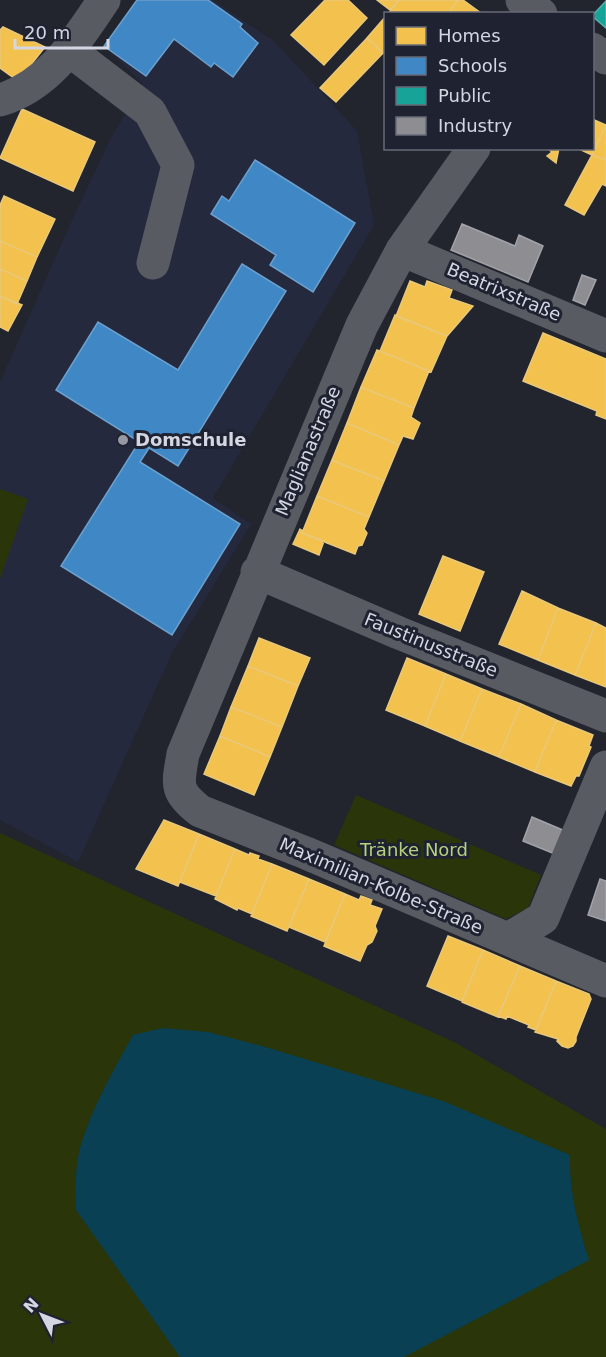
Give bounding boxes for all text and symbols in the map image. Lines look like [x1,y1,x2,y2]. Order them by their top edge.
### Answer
scale bar [15,12,108,50]
legend [384,12,594,150]
text: 20 m [24,22,70,43]
text: Homes [438,25,501,46]
text: Schools [438,55,507,76]
text: Public [438,85,491,106]
text: Industry [438,115,512,136]
street label: Beatrixstraße [444,258,564,325]
street label: Maglianastraße [271,383,344,519]
place label: Domschule [135,429,246,450]
marker: Domschule [116,433,130,447]
street label: Faustinusstraße [361,608,501,681]
street label: Maximilian-Kolbe-Straße [276,833,486,938]
park label: Tränke Nord [359,839,468,860]
north arrow [12,1285,72,1345]
text: N [20,1294,43,1317]

